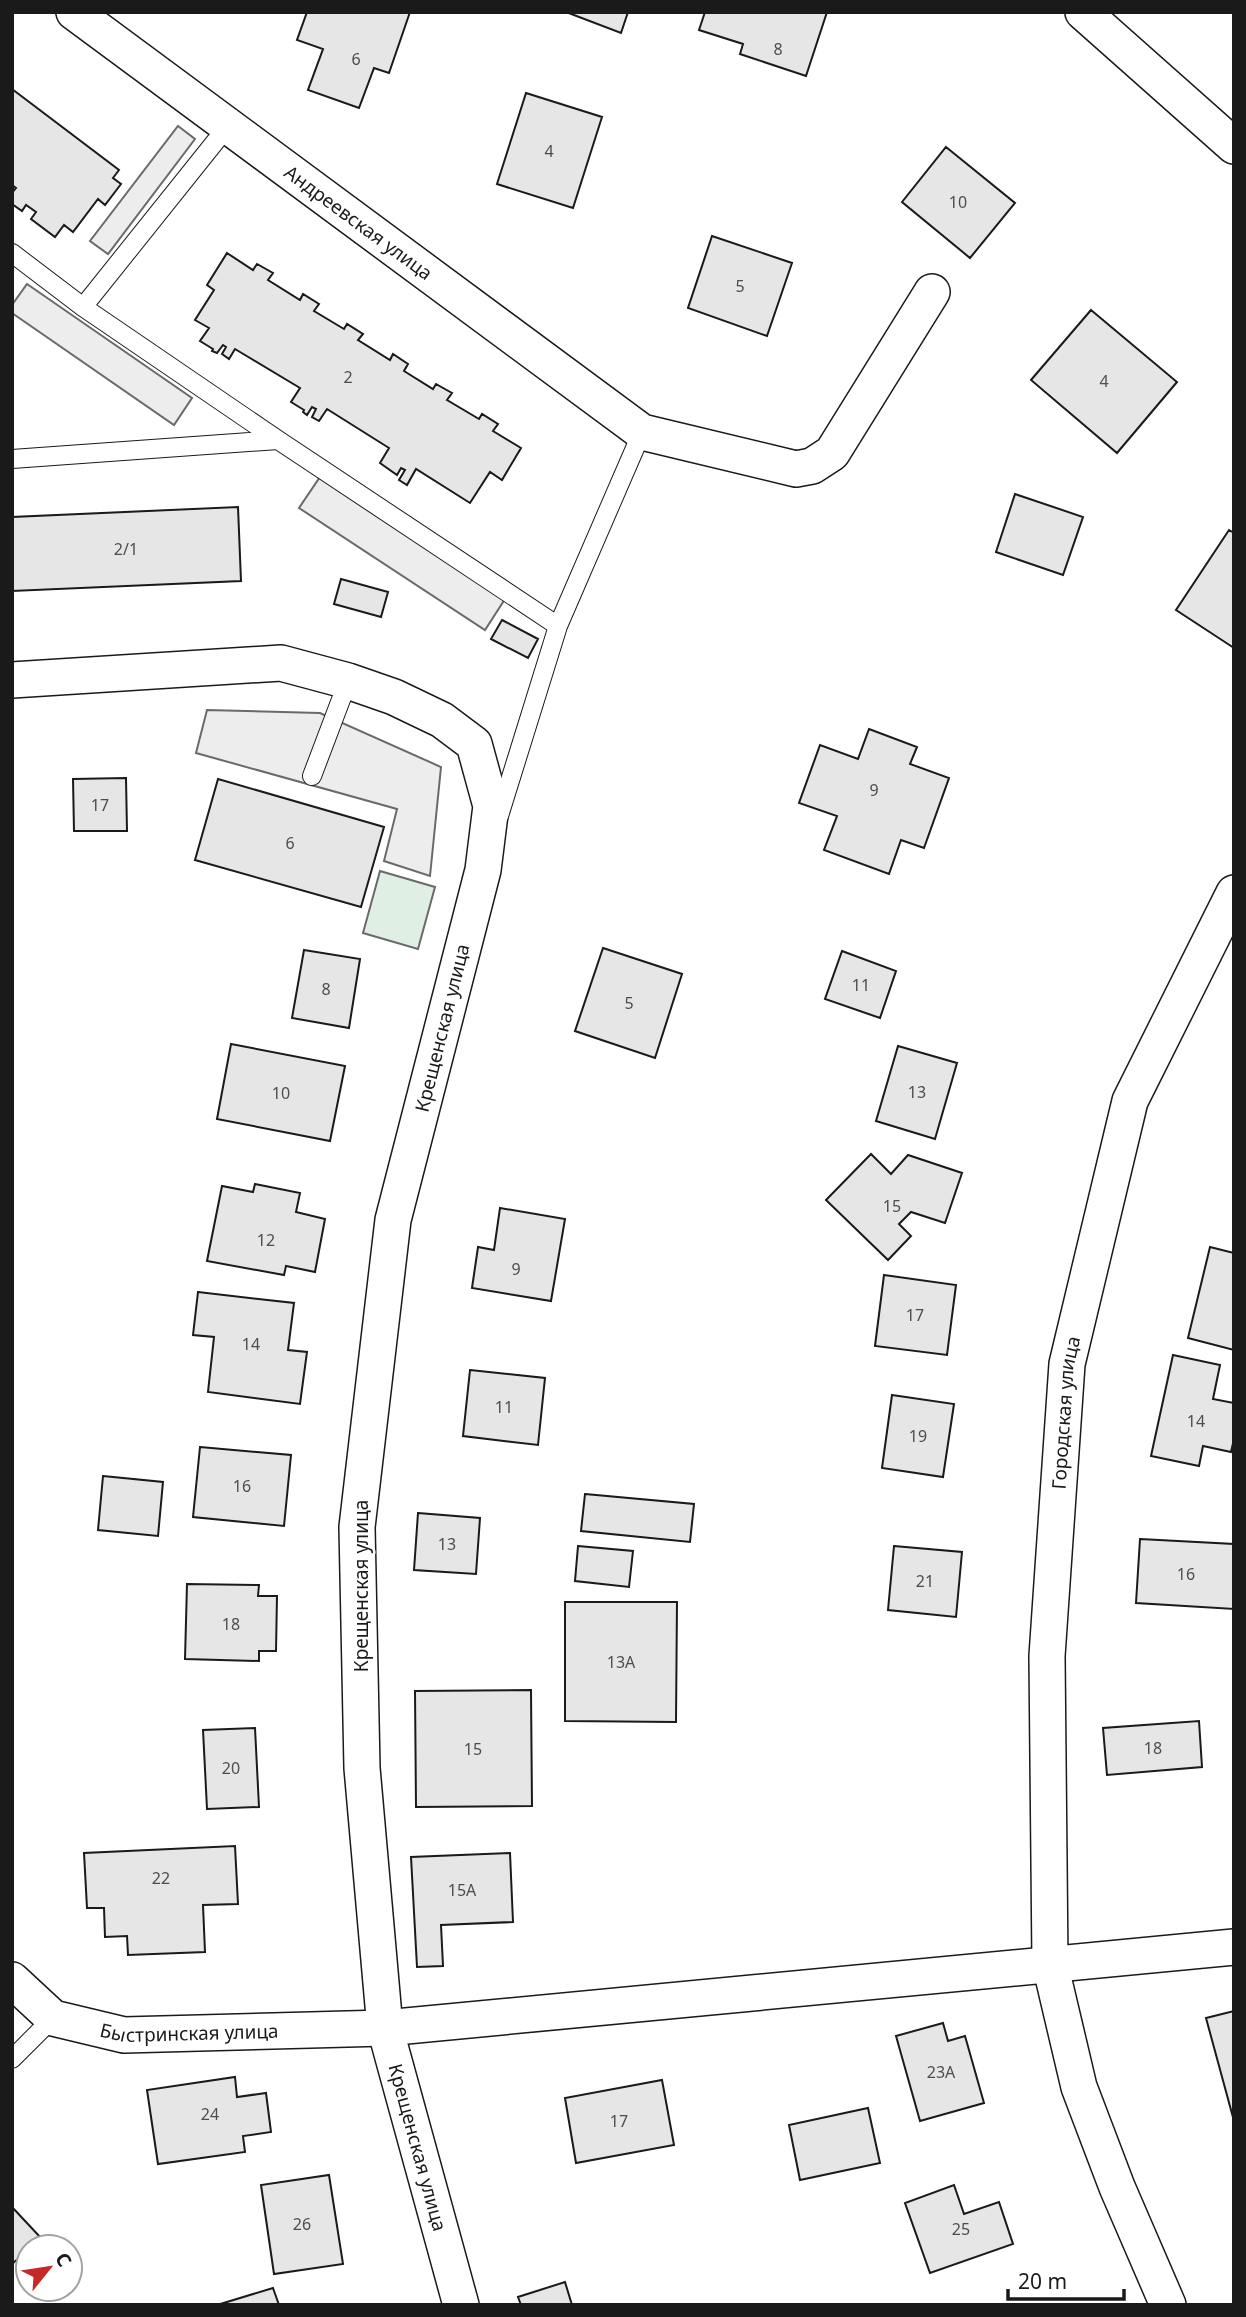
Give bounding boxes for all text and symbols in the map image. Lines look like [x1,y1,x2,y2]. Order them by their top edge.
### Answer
house number: 8 [773,38,783,60]
house number: 6 [351,48,361,70]
house number: 4 [544,140,554,162]
street label: Андреевская улица [279,159,438,286]
house number: 10 [949,191,967,213]
house number: 5 [735,275,745,297]
house number: 2 [343,366,353,388]
house number: 4 [1099,370,1109,392]
house number: 2/1 [114,538,138,560]
house number: 9 [869,779,879,801]
house number: 17 [91,794,109,816]
house number: 6 [285,832,295,854]
street label: Крещенская улица [409,941,475,1115]
house number: 11 [852,974,870,996]
house number: 8 [321,978,331,1000]
house number: 5 [624,992,634,1014]
house number: 13 [908,1081,926,1103]
house number: 10 [272,1082,290,1104]
house number: 15 [883,1195,901,1217]
house number: 12 [257,1229,275,1251]
house number: 9 [511,1258,521,1280]
house number: 17 [906,1304,924,1326]
house number: 14 [242,1333,260,1355]
street label: Городская улица [1045,1333,1086,1490]
house number: 11 [495,1396,513,1418]
house number: 14 [1187,1410,1205,1432]
house number: 19 [909,1425,927,1447]
house number: 16 [233,1475,251,1497]
street label: Крещенская улица [348,1500,374,1672]
house number: 13 [438,1533,456,1555]
house number: 16 [1177,1563,1195,1585]
house number: 21 [916,1570,934,1592]
house number: 18 [222,1613,240,1635]
house number: 13А [607,1651,636,1673]
house number: 18 [1144,1737,1162,1759]
house number: 15 [464,1738,482,1760]
house number: 20 [222,1757,240,1779]
house number: 22 [152,1867,170,1889]
house number: 15А [448,1879,477,1901]
street label: Быстринская улица [97,2017,279,2048]
street label: Крещенская улица [382,2061,453,2234]
house number: 23А [927,2061,956,2083]
house number: 24 [201,2103,219,2125]
house number: 17 [610,2110,628,2132]
house number: 26 [293,2213,311,2235]
house number: 25 [952,2218,970,2240]
north arrow [14,2233,84,2303]
text: С [49,2248,78,2271]
scale bar [1008,2258,1124,2302]
text: 20 m [1018,2267,1067,2295]

